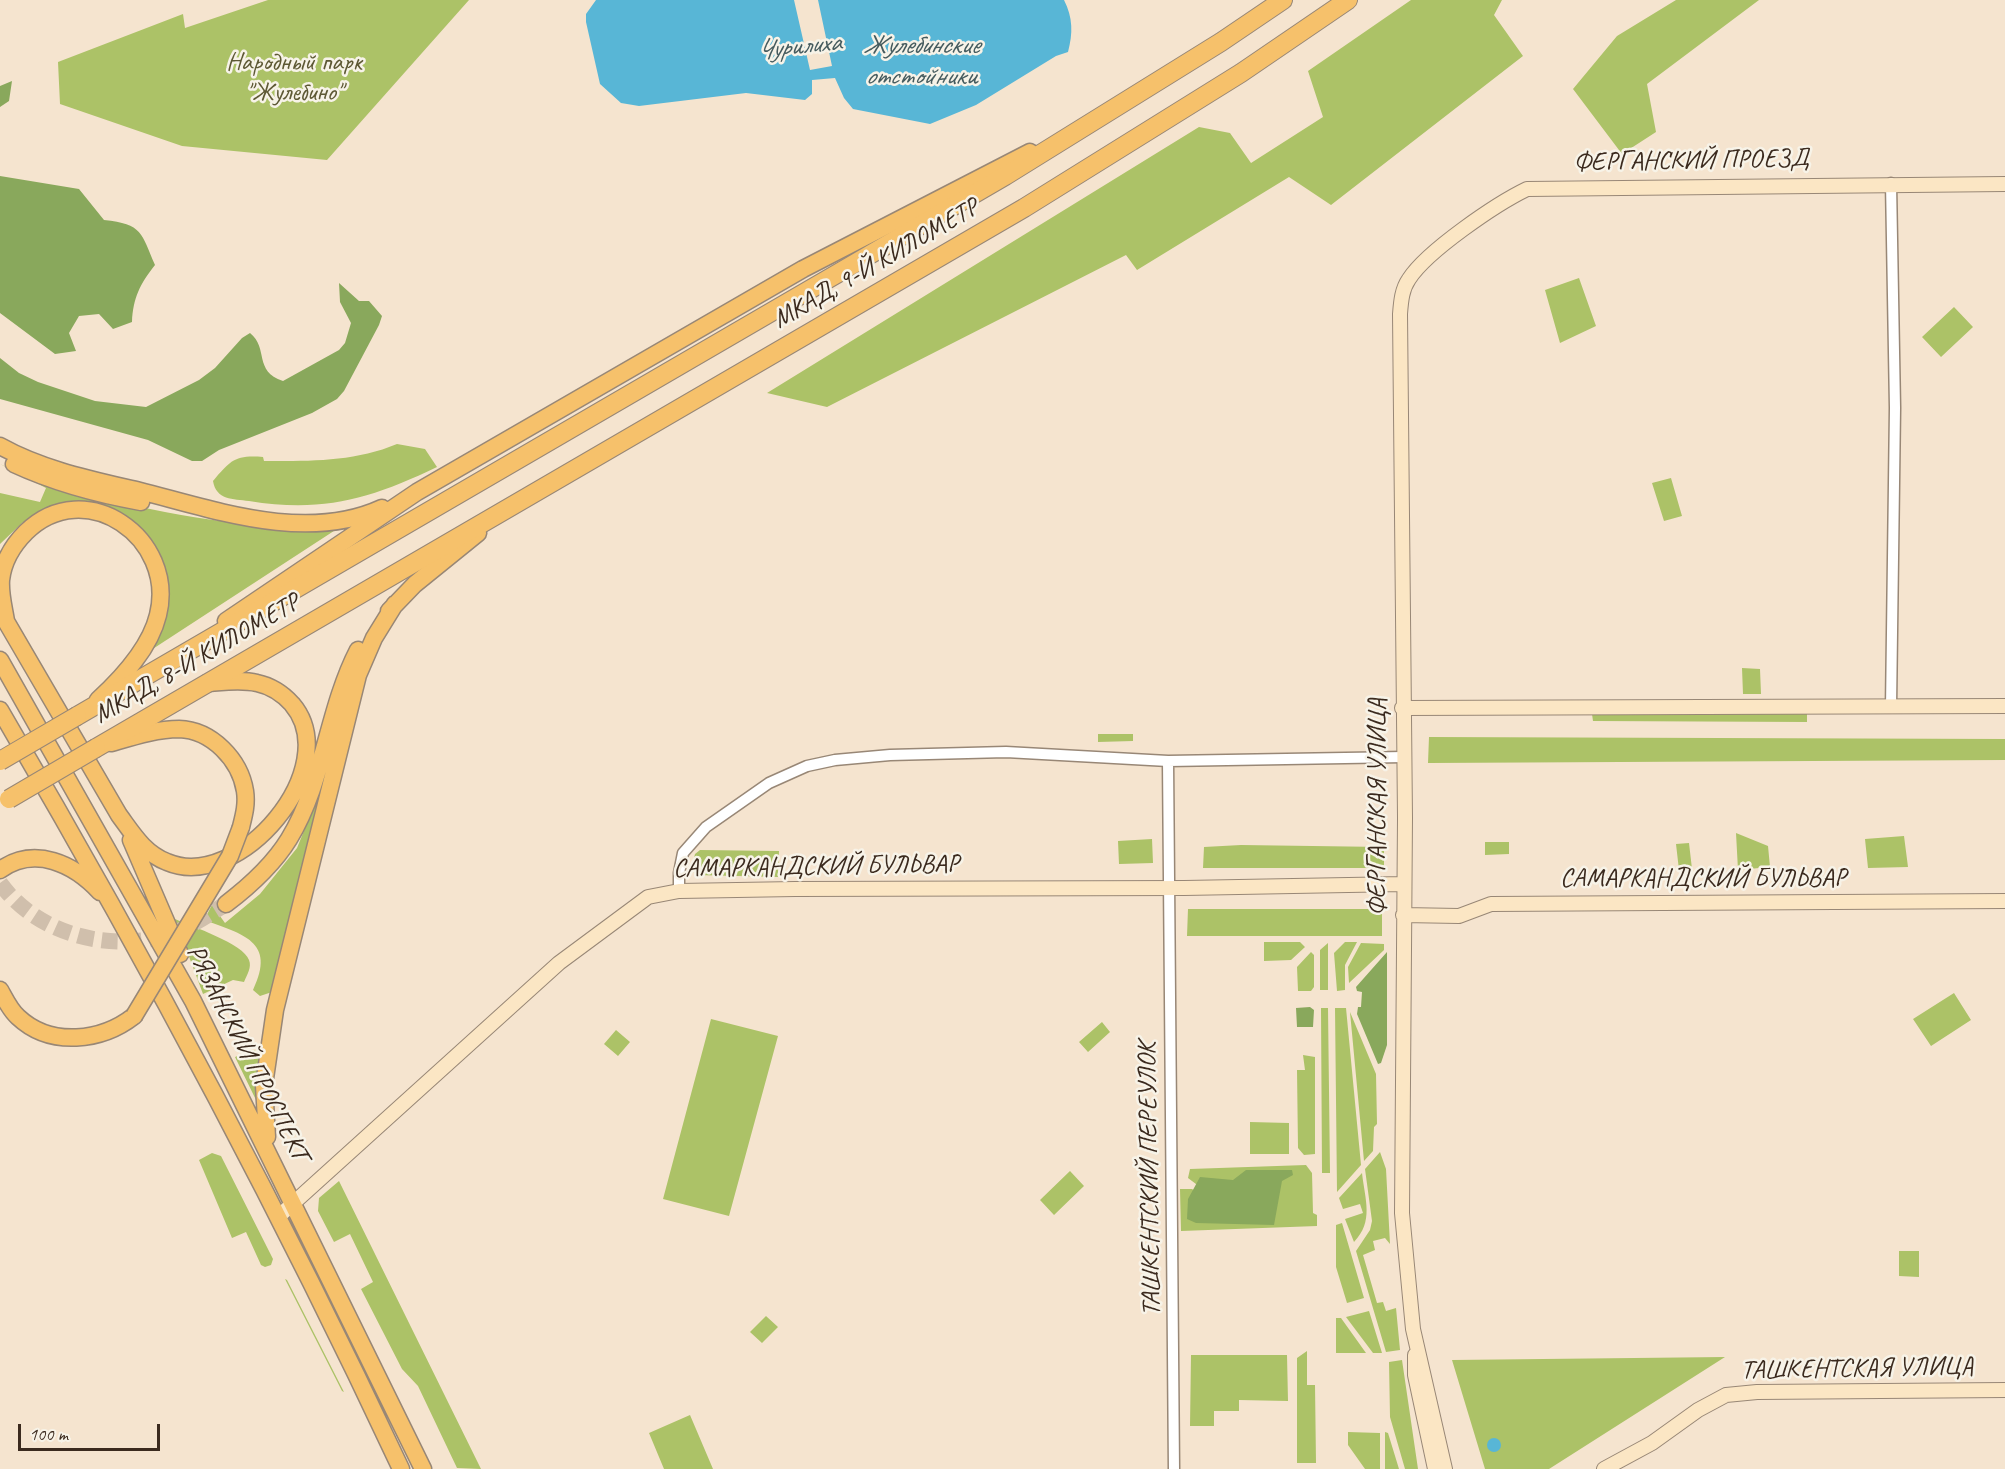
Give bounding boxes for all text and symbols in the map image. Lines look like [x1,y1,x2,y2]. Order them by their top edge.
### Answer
water label: Чурилиха [756,27,842,67]
water label: Жулебинские отстойники [863,30,979,93]
park label: Народный парк "Жулебино" [226,47,362,108]
street label: ФЕРГАНСКИЙ ПРОЕЗД [1573,143,1809,179]
street label: МКАД, 9-Й КИЛОМЕТР [768,192,984,336]
street label: МКАД, 8-Й КИЛОМЕТР [89,587,305,731]
street label: ФЕРГАНСКАЯ УЛИЦА [1362,698,1394,916]
street label: САМАРКАНДСКИЙ БУЛЬВАР [673,849,959,885]
street label: САМАРКАНДСКИЙ БУЛЬВАР [1560,863,1846,895]
street label: РЯЗАНСКИЙ ПРОСПЕКТ [179,940,315,1166]
street label: ТАШКЕНТСКИЙ ПЕРЕУЛОК [1132,1042,1168,1316]
street label: ТАШКЕНТСКАЯ УЛИЦА [1741,1351,1973,1387]
scale bar [21,1412,164,1450]
text: 100 m [29,1423,68,1445]

